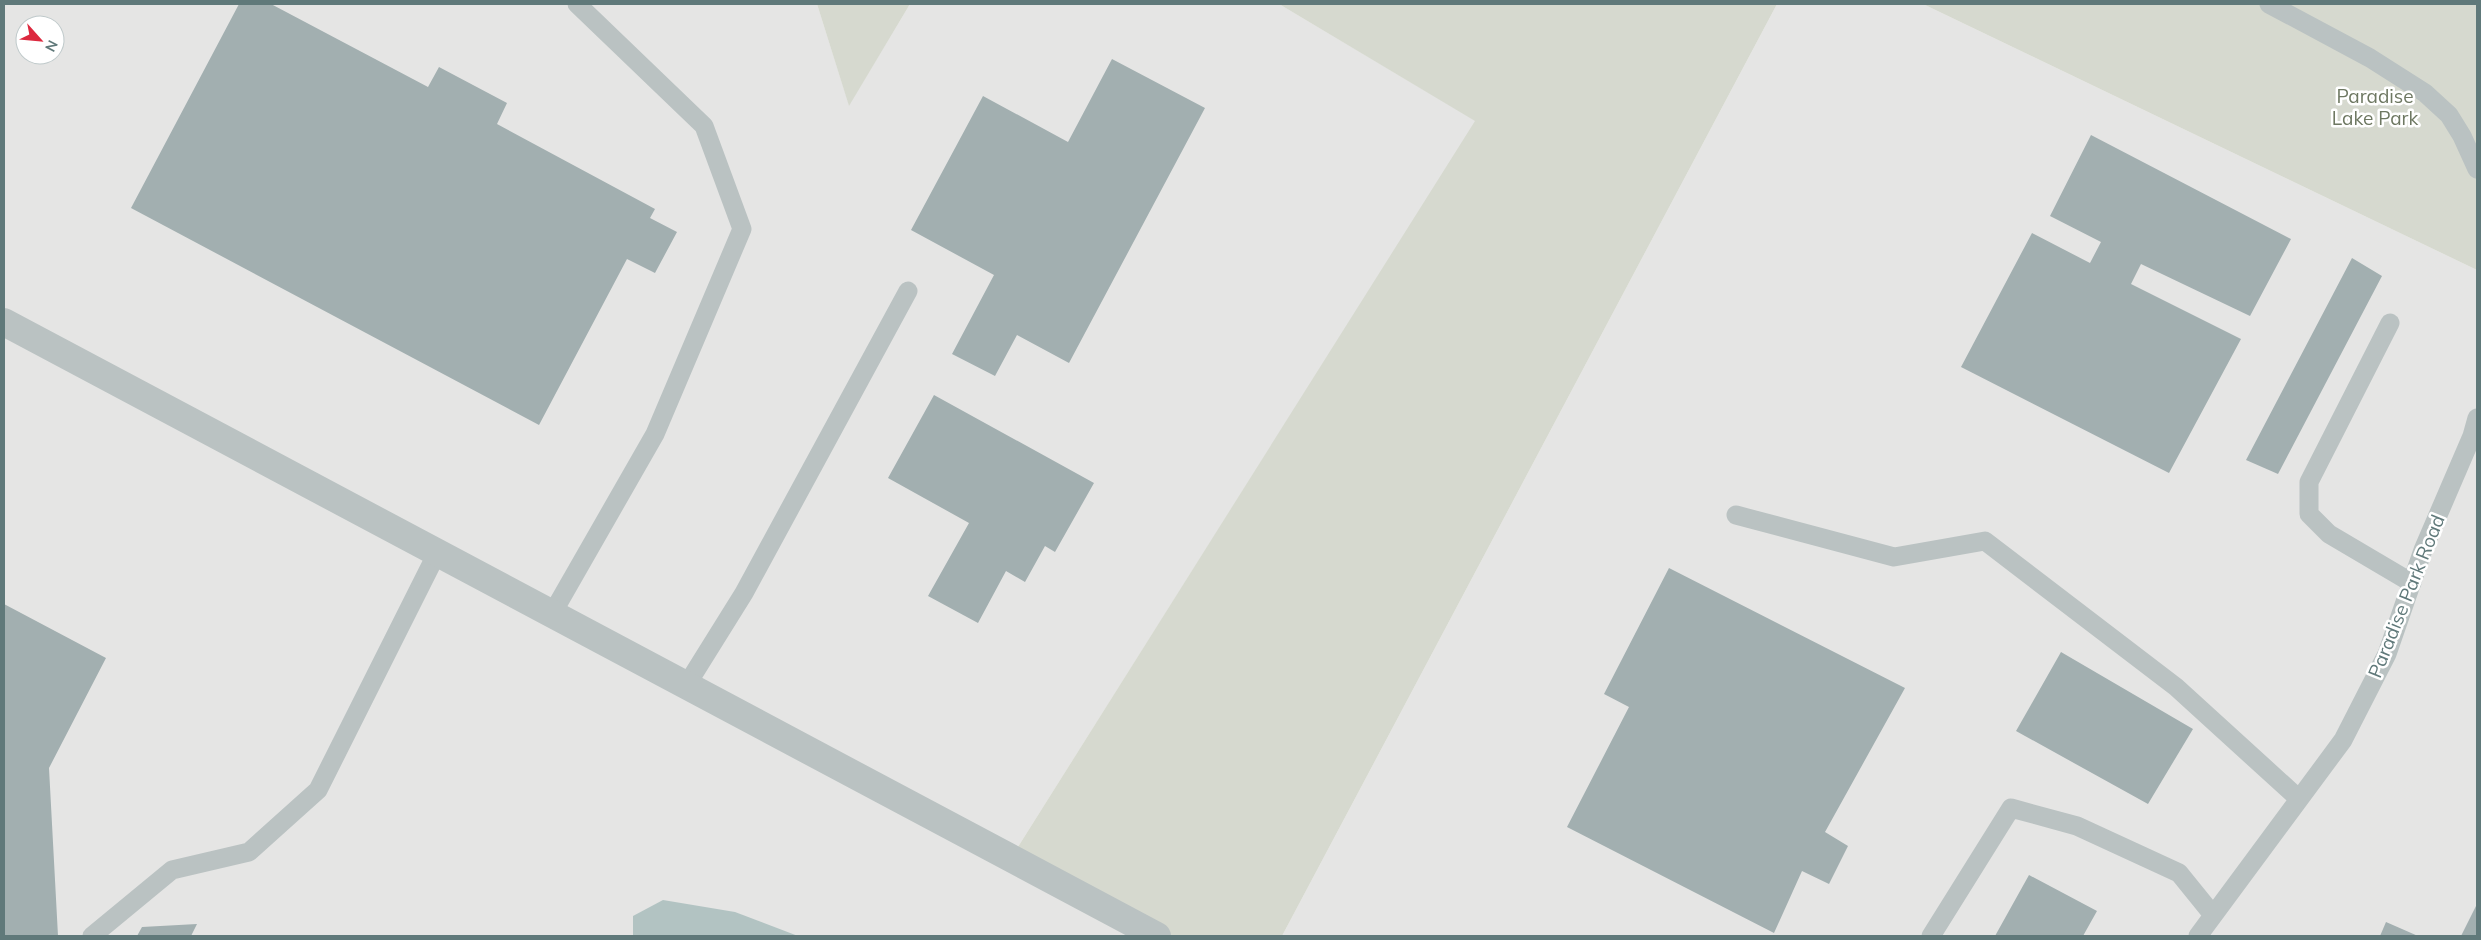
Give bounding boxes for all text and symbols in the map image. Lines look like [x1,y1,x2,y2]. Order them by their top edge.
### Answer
north arrow [15,15,65,65]
text: N [41,37,62,55]
park label: Paradise Lake Park [2332,84,2419,130]
street label: Paradise Park Road [2362,511,2450,681]

